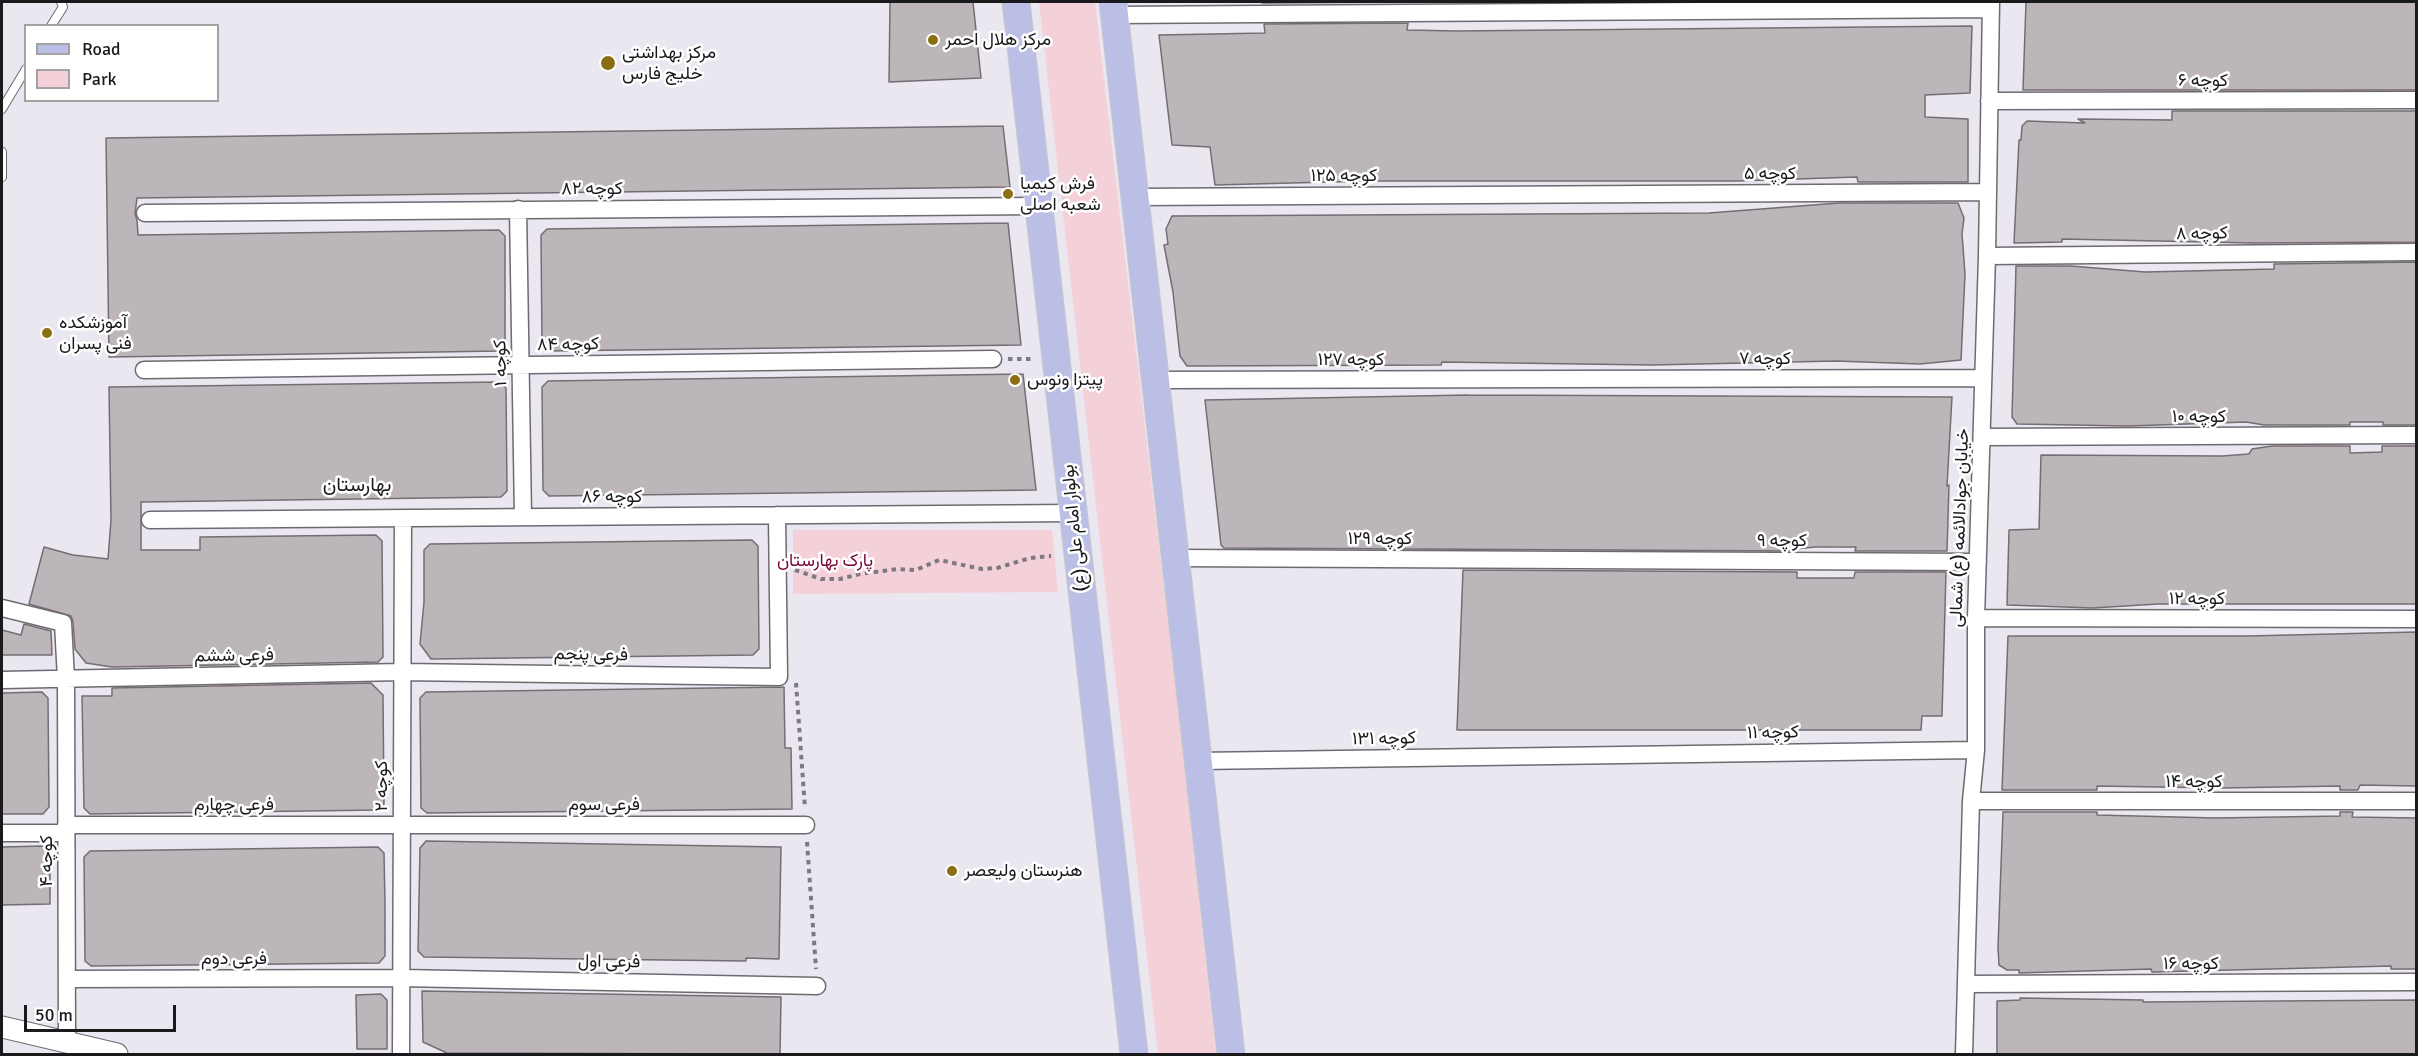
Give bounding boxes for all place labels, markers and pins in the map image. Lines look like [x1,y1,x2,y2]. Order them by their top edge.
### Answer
place label: مرکز هلال احمر [945,29,1051,51]
marker: مرکز هلال احمر [926,33,940,47]
place label: مرکز بهداشتی خلیج فارس [622,42,716,84]
marker: مرکز بهداشتی خلیج فارس [599,54,617,72]
place label: فرش کیمیا شعبه اصلی [1020,173,1101,216]
marker: فرش کیمیا شعبه اصلی [1001,187,1015,201]
place label: آموزشکده فنی پسران [59,312,132,354]
marker: آموزشکده فنی پسران [40,326,54,340]
place label: پیتزا ونوس [1027,369,1103,391]
marker: پیتزا ونوس [1008,373,1022,387]
place label: هنرستان ولیعصر [964,860,1082,882]
marker: هنرستان ولیعصر [945,864,959,878]

